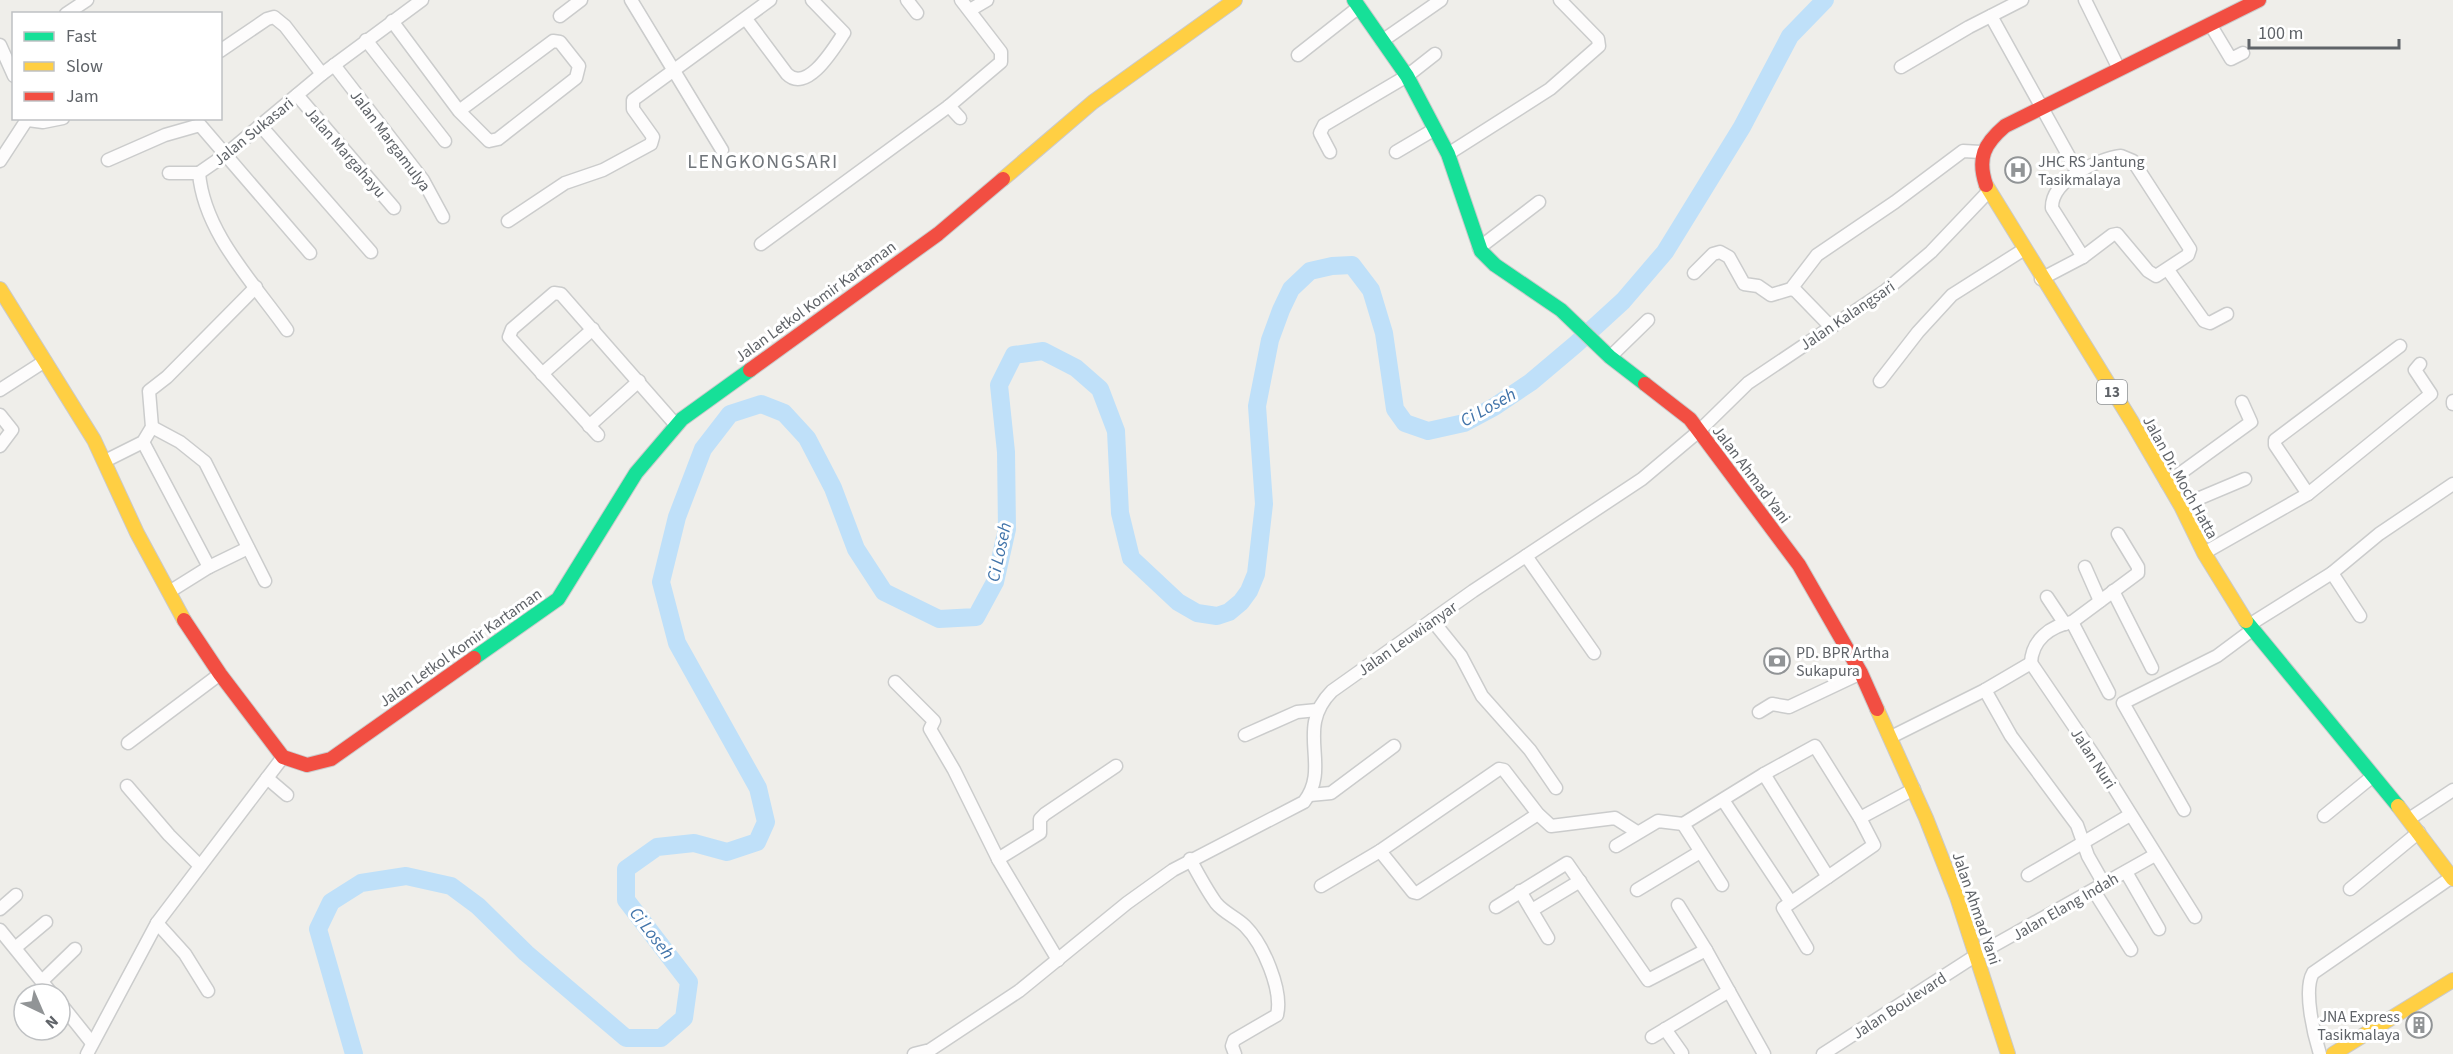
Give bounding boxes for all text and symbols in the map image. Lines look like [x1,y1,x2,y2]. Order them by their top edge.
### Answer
legend [12,12,222,120]
scale bar [2249,12,2399,50]
text: 100 m [2258,21,2303,46]
text: Fast [66,24,97,49]
text: Slow [66,54,103,79]
text: Jam [66,84,99,109]
street label: Jalan Margamulya [345,85,436,196]
street label: Jalan Sukasari [209,93,298,171]
street label: Jalan Margahayu [300,103,391,203]
district label: LENGKONGSARI [687,148,839,176]
place label: JHC RS Jantung Tasikmalaya [2038,151,2144,191]
hospital icon: JHC RS Jantung Tasikmalaya [2003,155,2033,185]
street label: Jalan Letkol Komir Kartaman [731,236,901,368]
street label: Jalan Kalangsari [1796,276,1899,356]
road number: 13 [2097,380,2127,404]
water label: Ci Loseh [1456,382,1521,433]
street label: Jalan Dr. Moch Hatta [2137,412,2223,543]
street label: Jalan Ahmad Yani [1707,421,1795,528]
water label: Ci Loseh [981,520,1018,584]
street label: Jalan Letkol Komir Kartaman [375,583,546,712]
street label: Jalan Leuwianyar [1353,596,1462,681]
place label: PD. BPR Artha Sukapura [1796,642,1889,682]
bank icon: PD. BPR Artha Sukapura [1762,646,1792,676]
street label: Jalan Nuri [2065,724,2121,793]
street label: Jalan Ahmad Yani [1946,849,2006,968]
street label: Jalan Elang Indah [2008,868,2123,946]
water label: Ci Loseh [623,902,680,965]
street label: Jalan Boulevard [1848,967,1951,1045]
north arrow [12,982,72,1042]
place label: JNA Express Tasikmalaya [2317,1006,2400,1046]
text: N [40,1010,63,1034]
building icon: JNA Express Tasikmalaya [2404,1010,2434,1040]

